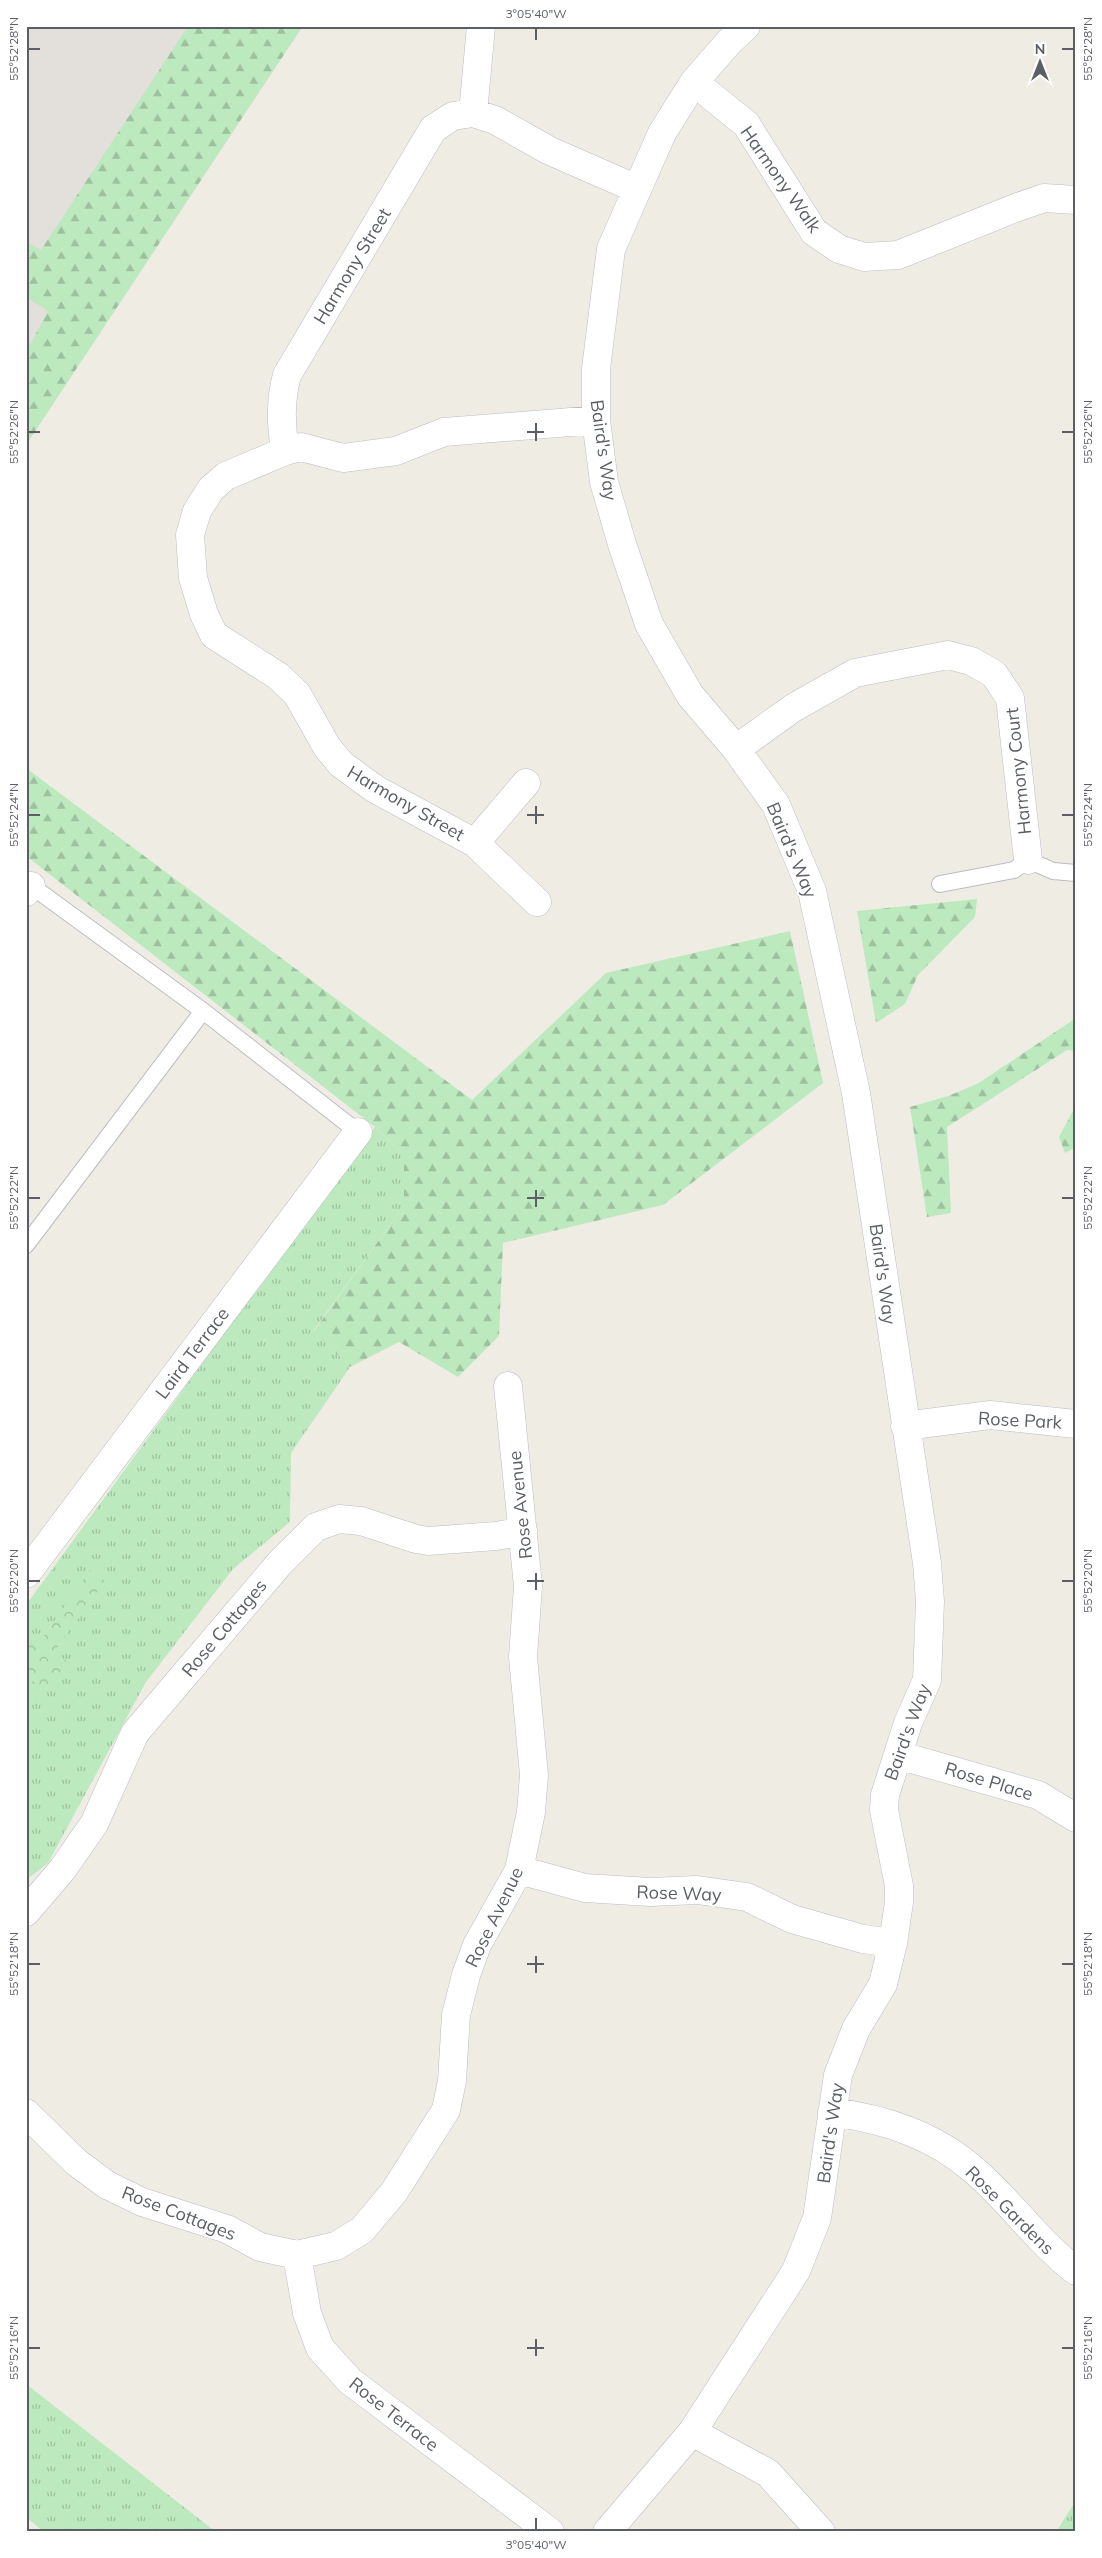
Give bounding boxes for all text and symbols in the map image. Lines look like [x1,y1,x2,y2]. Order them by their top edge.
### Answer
text: 3°05'40"W [505,6,567,21]
text: 55°52'28"N [6,17,21,81]
text: 55°52'28"N [1080,17,1095,81]
north arrow [1014,38,1064,88]
text: N [1035,40,1045,58]
street label: Harmony Walk [736,121,827,237]
street label: Harmony Street [308,204,396,328]
street label: Baird's Way [586,398,623,502]
text: 55°52'26"N [6,400,21,464]
text: 55°52'26"N [1080,400,1095,464]
street label: Harmony Court [1000,706,1036,836]
street label: Harmony Street [343,760,469,846]
text: 55°52'24"N [6,783,21,847]
text: 55°52'24"N [1080,783,1095,847]
street label: Baird's Way [762,799,823,902]
text: 55°52'22"N [6,1166,21,1230]
text: 55°52'22"N [1080,1166,1095,1230]
street label: Baird's Way [865,1222,902,1326]
street label: Laird Terrace [150,1303,234,1403]
street label: Rose Park [978,1406,1063,1434]
street label: Rose Avenue [503,1450,537,1560]
text: 55°52'20"N [6,1549,21,1613]
text: 55°52'20"N [1080,1549,1095,1613]
street label: Rose Cottages [176,1574,272,1682]
street label: Baird's Way [879,1680,935,1784]
street label: Rose Place [942,1757,1036,1805]
street label: Rose Avenue [460,1863,528,1971]
street label: Rose Way [636,1880,722,1906]
text: 55°52'18"N [6,1932,21,1996]
text: 55°52'18"N [1080,1932,1095,1996]
street label: Baird's Way [812,2081,849,2185]
street label: Rose Gardens [961,2161,1059,2259]
street label: Rose Cottages [119,2181,239,2245]
text: 55°52'16"N [6,2316,21,2380]
text: 55°52'16"N [1080,2316,1095,2380]
street label: Rose Terrace [345,2372,443,2456]
text: 3°05'40"W [505,2537,567,2552]

